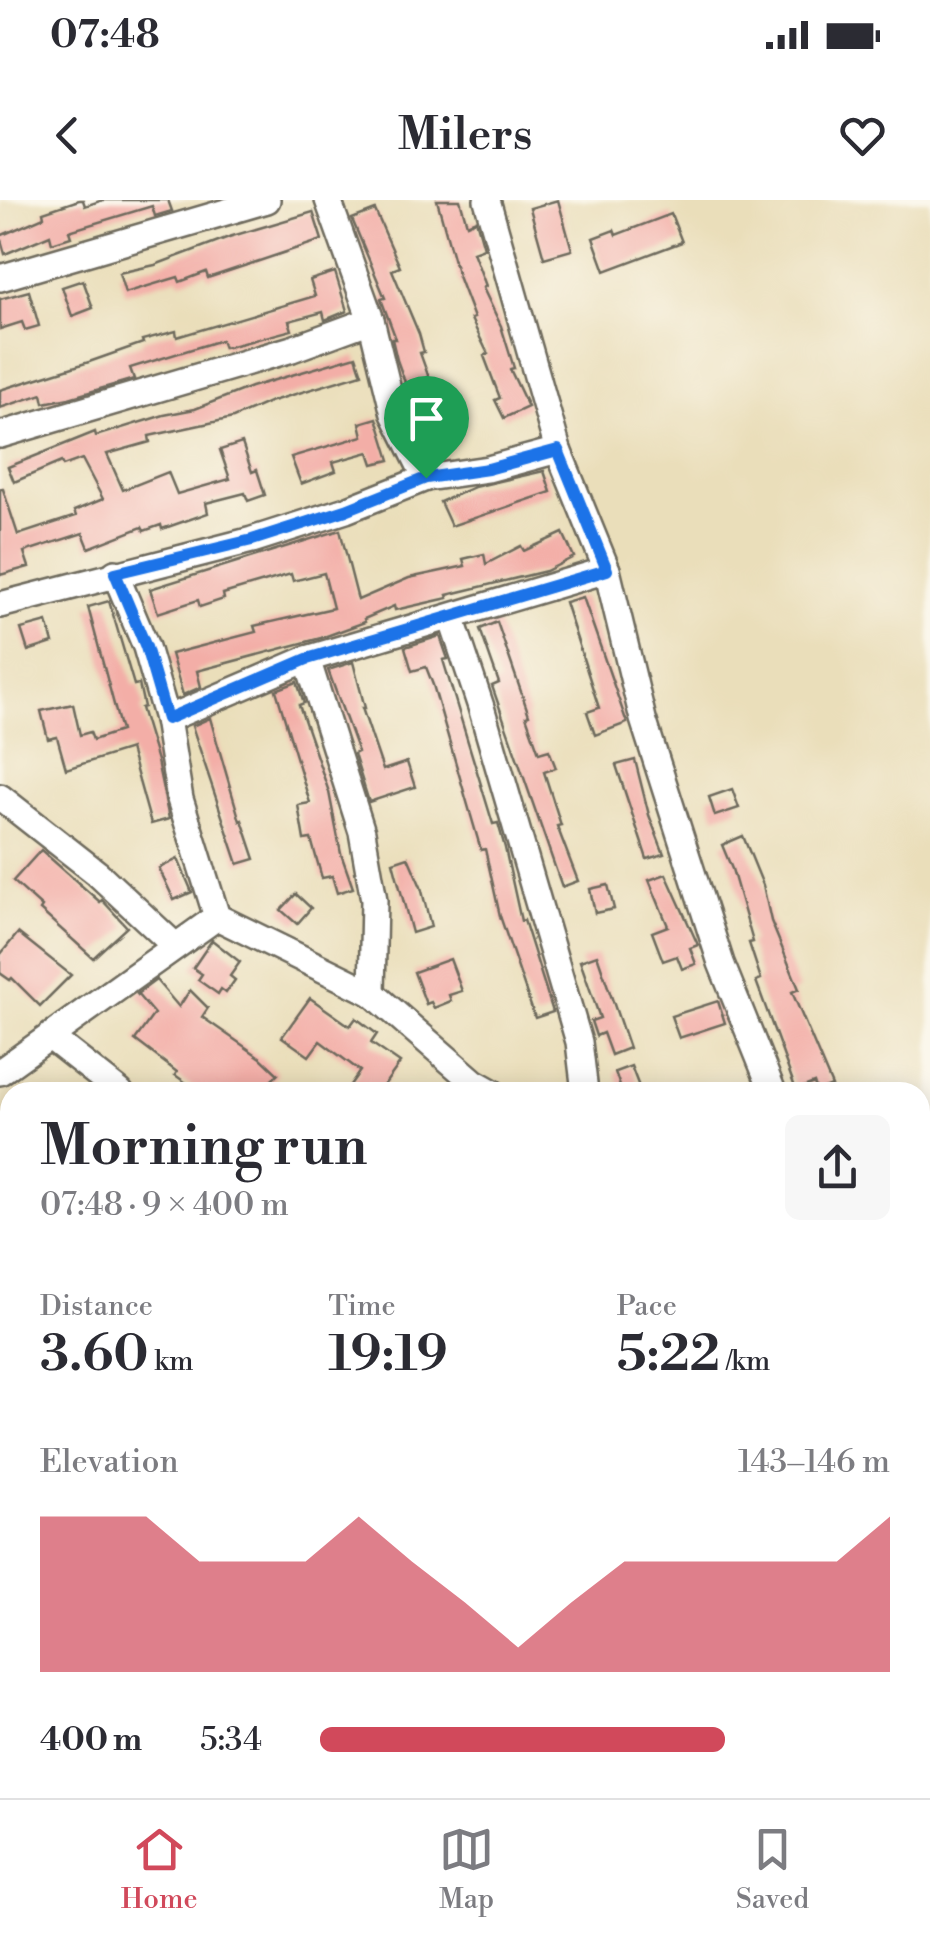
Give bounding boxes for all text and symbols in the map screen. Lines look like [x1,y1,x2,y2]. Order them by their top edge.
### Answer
text: 07:48 [50,12,160,59]
text: Milers [398,107,532,164]
icon: back [40,108,95,163]
icon: heart [835,108,890,163]
pin [384,376,469,479]
icon: arrive [399,391,454,446]
text: Morning run [40,1113,368,1182]
button: share [785,1115,890,1220]
text: 07:48 · 9 × 400 m [40,1185,289,1225]
text: Distance [40,1289,153,1324]
text: Time [328,1289,396,1324]
text: Pace [617,1289,677,1324]
text: 3.60 [40,1324,149,1386]
text: 19:19 [328,1324,448,1386]
text: 5:22 [617,1324,720,1386]
text: km [149,1344,193,1379]
text: /km [720,1344,770,1379]
text: Elevation [40,1442,179,1482]
text: 143–146 m [738,1442,890,1482]
text: 400 m [40,1720,142,1760]
text: 5:34 [200,1720,262,1760]
tab: Home [121,1822,198,1917]
tab: Map [439,1822,494,1917]
tab: Saved [736,1822,809,1917]

